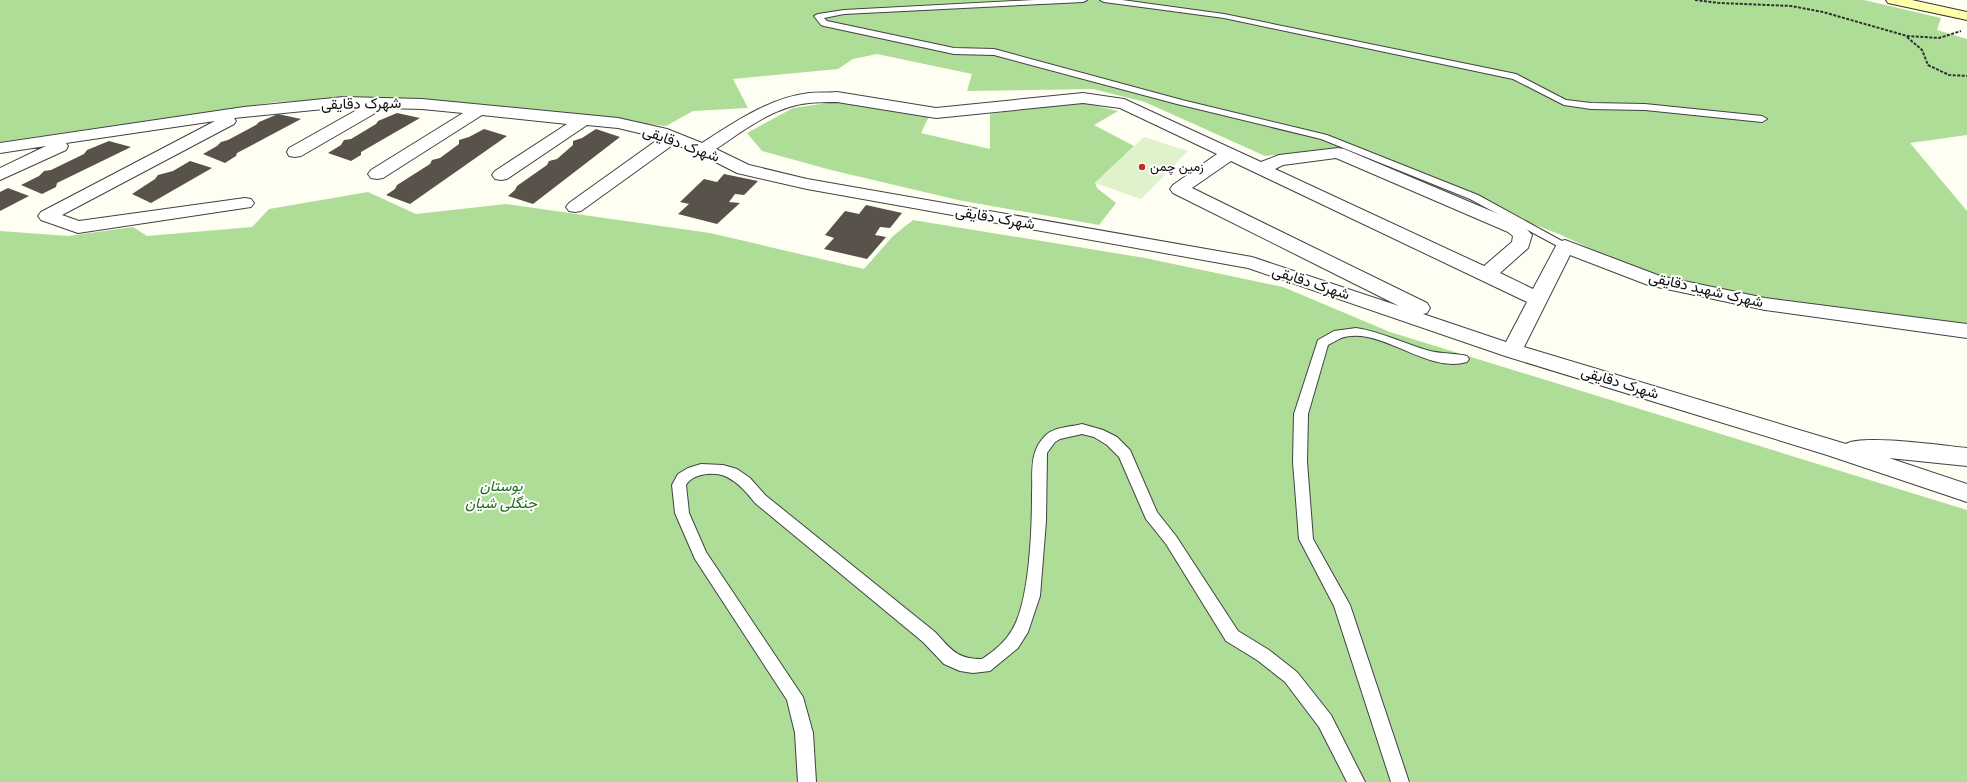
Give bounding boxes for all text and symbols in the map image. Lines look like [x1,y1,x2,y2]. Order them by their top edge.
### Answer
street label: شهرک دقایقی [321,92,402,116]
street label: شهرک دقایقی [639,119,723,169]
place label: زمین چمن [1150,157,1204,177]
marker: زمین چمن [1137,162,1147,172]
street label: شهرک دقایقی [953,200,1037,236]
street label: شهرک دقایقی [1269,260,1353,306]
street label: شهرک شهید دقایقی [1646,266,1766,314]
street label: شهرک دقایقی [1578,360,1662,406]
park label: بوستان جنگلی شیان [465,475,538,515]

